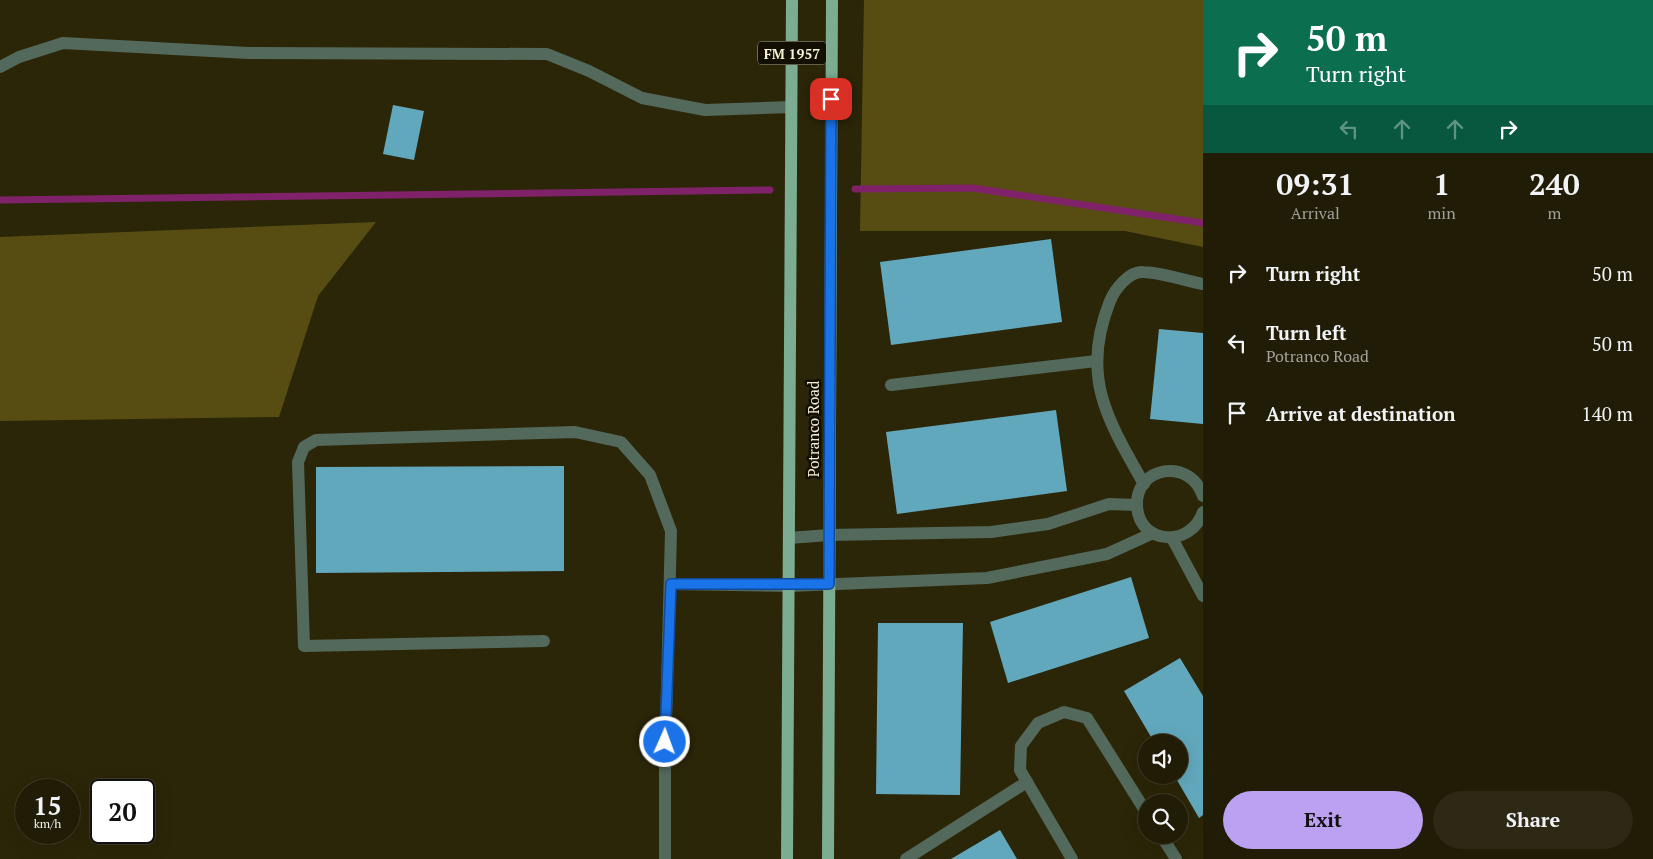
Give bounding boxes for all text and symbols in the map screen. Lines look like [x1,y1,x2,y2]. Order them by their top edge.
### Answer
text: 50 m [1306,15,1387,61]
icon: right [1223,20,1288,85]
road number: FM 1957 [758,42,826,64]
text: Turn right [1306,59,1406,88]
pin [810,78,852,120]
icon: arrive [817,85,845,113]
icon: left [1335,115,1363,143]
icon: ahead [1388,115,1416,143]
icon: ahead [1441,115,1469,143]
icon: right [1494,115,1522,143]
text: 09:31 [1276,164,1354,204]
text: 1 [1433,164,1450,204]
text: 240 [1529,164,1580,204]
text: Arrival [1291,202,1340,224]
text: min [1428,202,1456,224]
text: m [1547,202,1561,224]
icon: right [1223,259,1251,287]
text: Turn right [1266,261,1360,286]
text: 50 m [1592,261,1633,286]
text: Turn left [1266,320,1347,345]
icon: left [1223,329,1251,357]
text: 50 m [1592,331,1633,356]
text: Potranco Road [1266,345,1369,367]
street label: Potranco Road [803,381,823,477]
icon: arrive [1223,399,1251,427]
text: Arrive at destination [1266,401,1455,426]
text: 140 m [1582,401,1633,426]
position arrow [638,715,690,767]
map controls [1138,734,1188,844]
button: sound [1138,734,1188,784]
speed limit sign: 20 [90,779,155,844]
text: 15 [33,789,62,822]
button: Exit [1223,791,1423,849]
button: Share [1433,791,1633,849]
button: search [1138,794,1188,844]
text: km/h [34,816,61,831]

